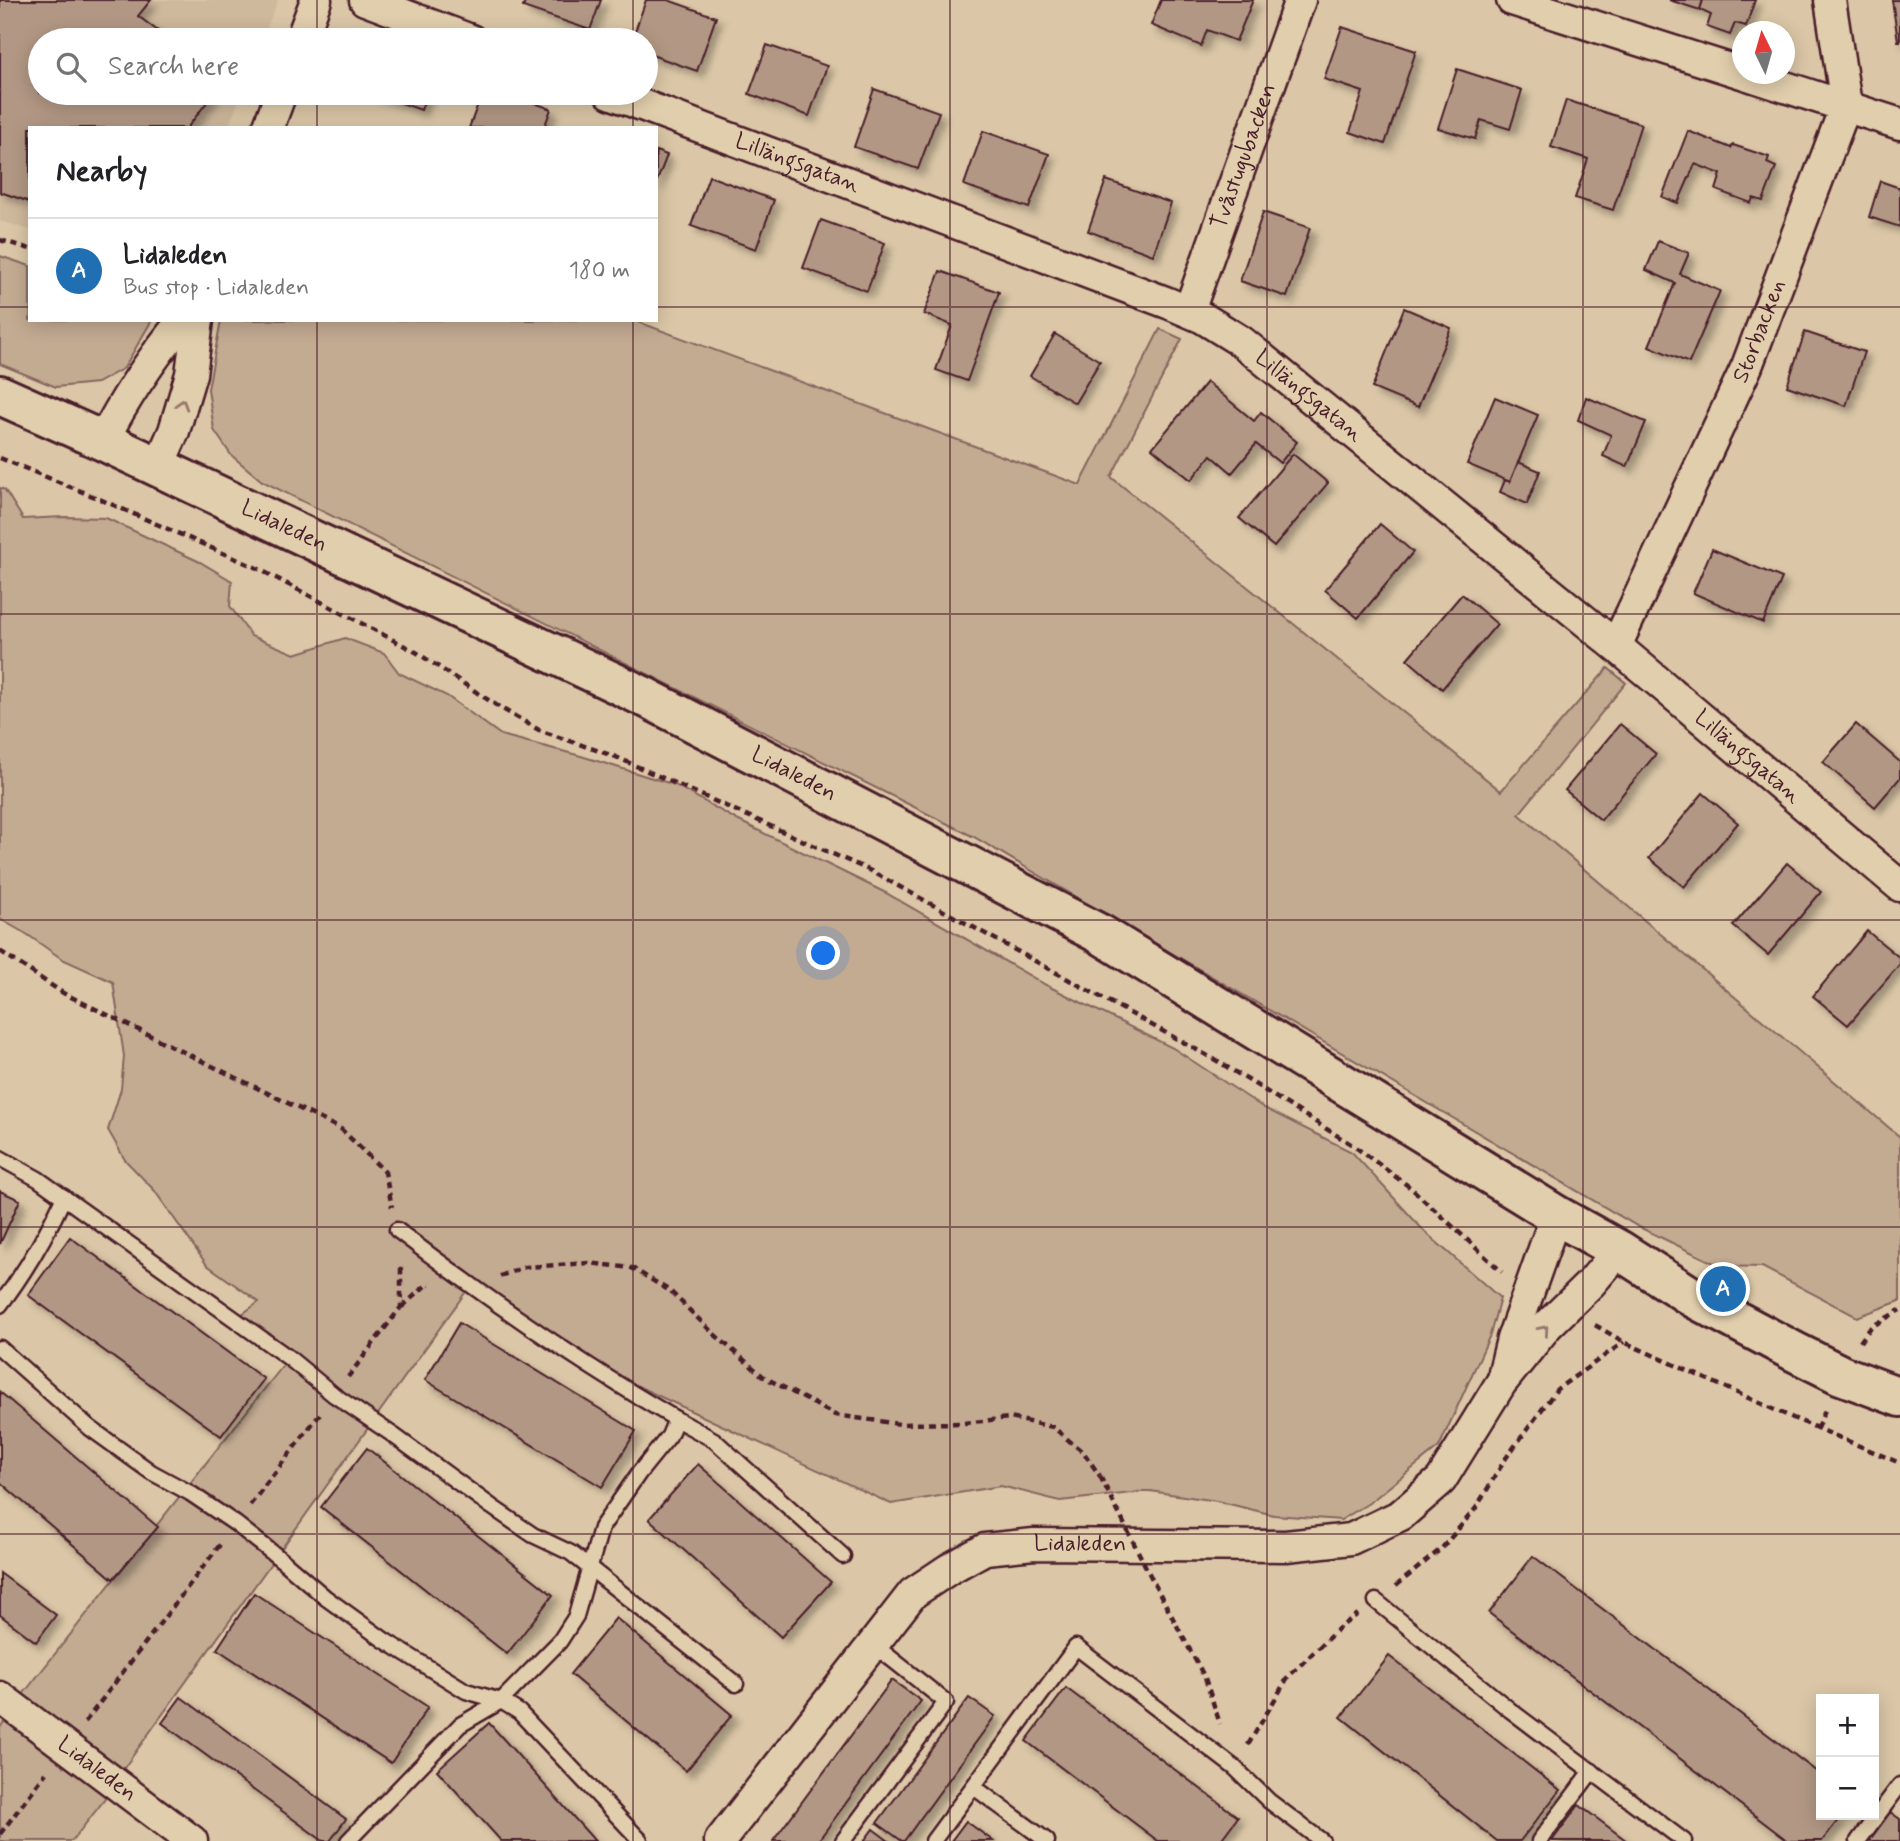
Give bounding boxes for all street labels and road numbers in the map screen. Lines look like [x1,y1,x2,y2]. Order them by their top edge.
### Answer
street label: Tvåstugubacken [1204,80,1284,233]
street label: Lillängsgatan [731,126,864,201]
street label: Storbacken [1726,276,1793,388]
street label: Lillängsgatan [1248,343,1369,449]
street label: Lidaleden [236,493,332,560]
street label: Lillängsgatan [1688,703,1807,811]
street label: Lidaleden [746,740,842,809]
street label: Lidaleden [1034,1529,1126,1560]
street label: Lidaleden [51,1730,143,1809]

